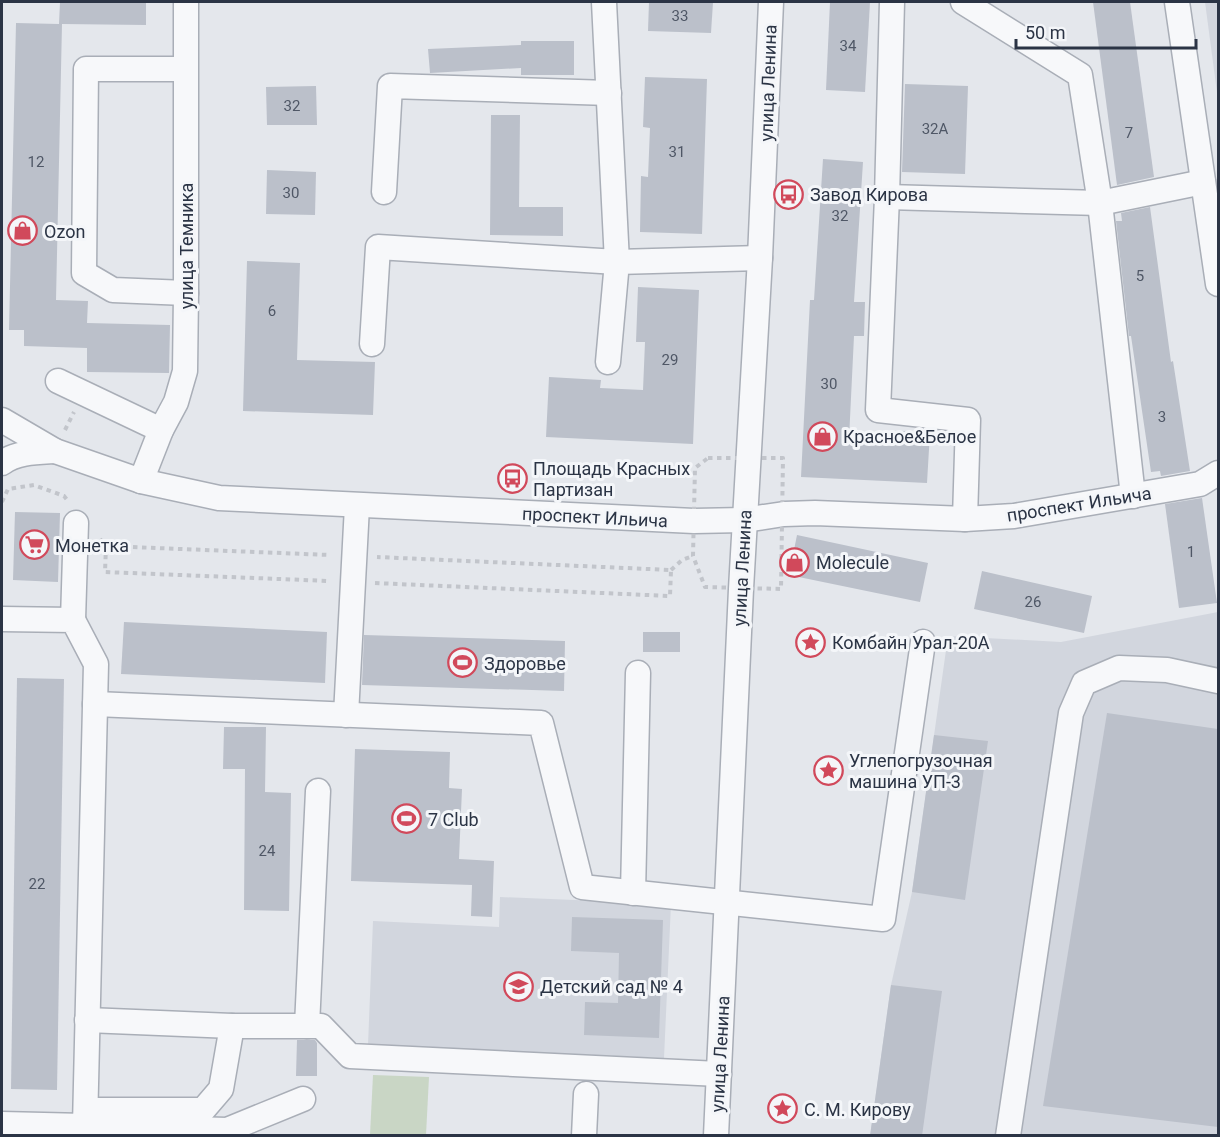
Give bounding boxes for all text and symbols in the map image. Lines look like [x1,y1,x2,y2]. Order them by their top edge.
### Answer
house number: 33 [672,7,688,25]
scale bar [1016,12,1196,50]
text: 50 m [1025,22,1065,43]
street label: улица Ленина [755,24,781,142]
house number: 34 [840,37,857,55]
house number: 32 [284,97,300,115]
house number: 32А [922,120,949,138]
house number: 7 [1125,124,1133,142]
house number: 31 [669,143,685,161]
house number: 12 [28,153,44,171]
bus stop icon: Завод Кирова [773,178,805,210]
street label: улица Темника [176,183,197,309]
house number: 30 [283,184,299,202]
place label: Завод Кирова [810,184,928,205]
house number: 32 [832,207,848,225]
shop icon: Ozon [7,215,39,247]
place label: Ozon [44,221,85,242]
house number: 5 [1136,267,1144,285]
house number: 6 [268,302,276,320]
house number: 29 [662,351,678,369]
house number: 30 [821,375,837,393]
house number: 3 [1158,408,1166,426]
shop icon: Красное&Белое [806,420,838,452]
place label: Красное&Белое [843,426,976,447]
place label: Площадь Красных Партизан [533,458,690,500]
bus stop icon: Площадь Красных Партизан [496,462,528,494]
street label: проспект Ильича [1005,482,1153,526]
street label: проспект Ильича [521,503,669,531]
street label: улица Ленина [728,509,756,627]
supermarket icon: Монетка [18,529,50,561]
place label: Монетка [55,535,129,556]
house number: 1 [1187,543,1195,561]
shop icon: Molecule [779,546,811,578]
place label: Molecule [816,552,889,573]
house number: 26 [1025,593,1041,611]
place icon: Комбайн Урал-20А [795,626,827,658]
place label: Комбайн Урал-20А [832,632,990,653]
sports icon: Здоровье [447,647,479,679]
place label: Здоровье [484,653,566,674]
place label: Углепогрузочная машина УП-3 [849,750,993,792]
place icon: Углепогрузочная машина УП-3 [812,754,844,786]
sports icon: 7 Club [391,803,423,835]
place label: 7 Club [428,809,479,830]
house number: 24 [259,842,276,860]
house number: 22 [29,875,45,893]
school or university icon: Детский сад № 4 [503,970,535,1002]
place label: Детский сад № 4 [540,976,683,997]
street label: улица Ленина [706,995,734,1113]
place icon: С. М. Кирову [767,1093,799,1125]
place label: С. М. Кирову [804,1099,911,1120]

